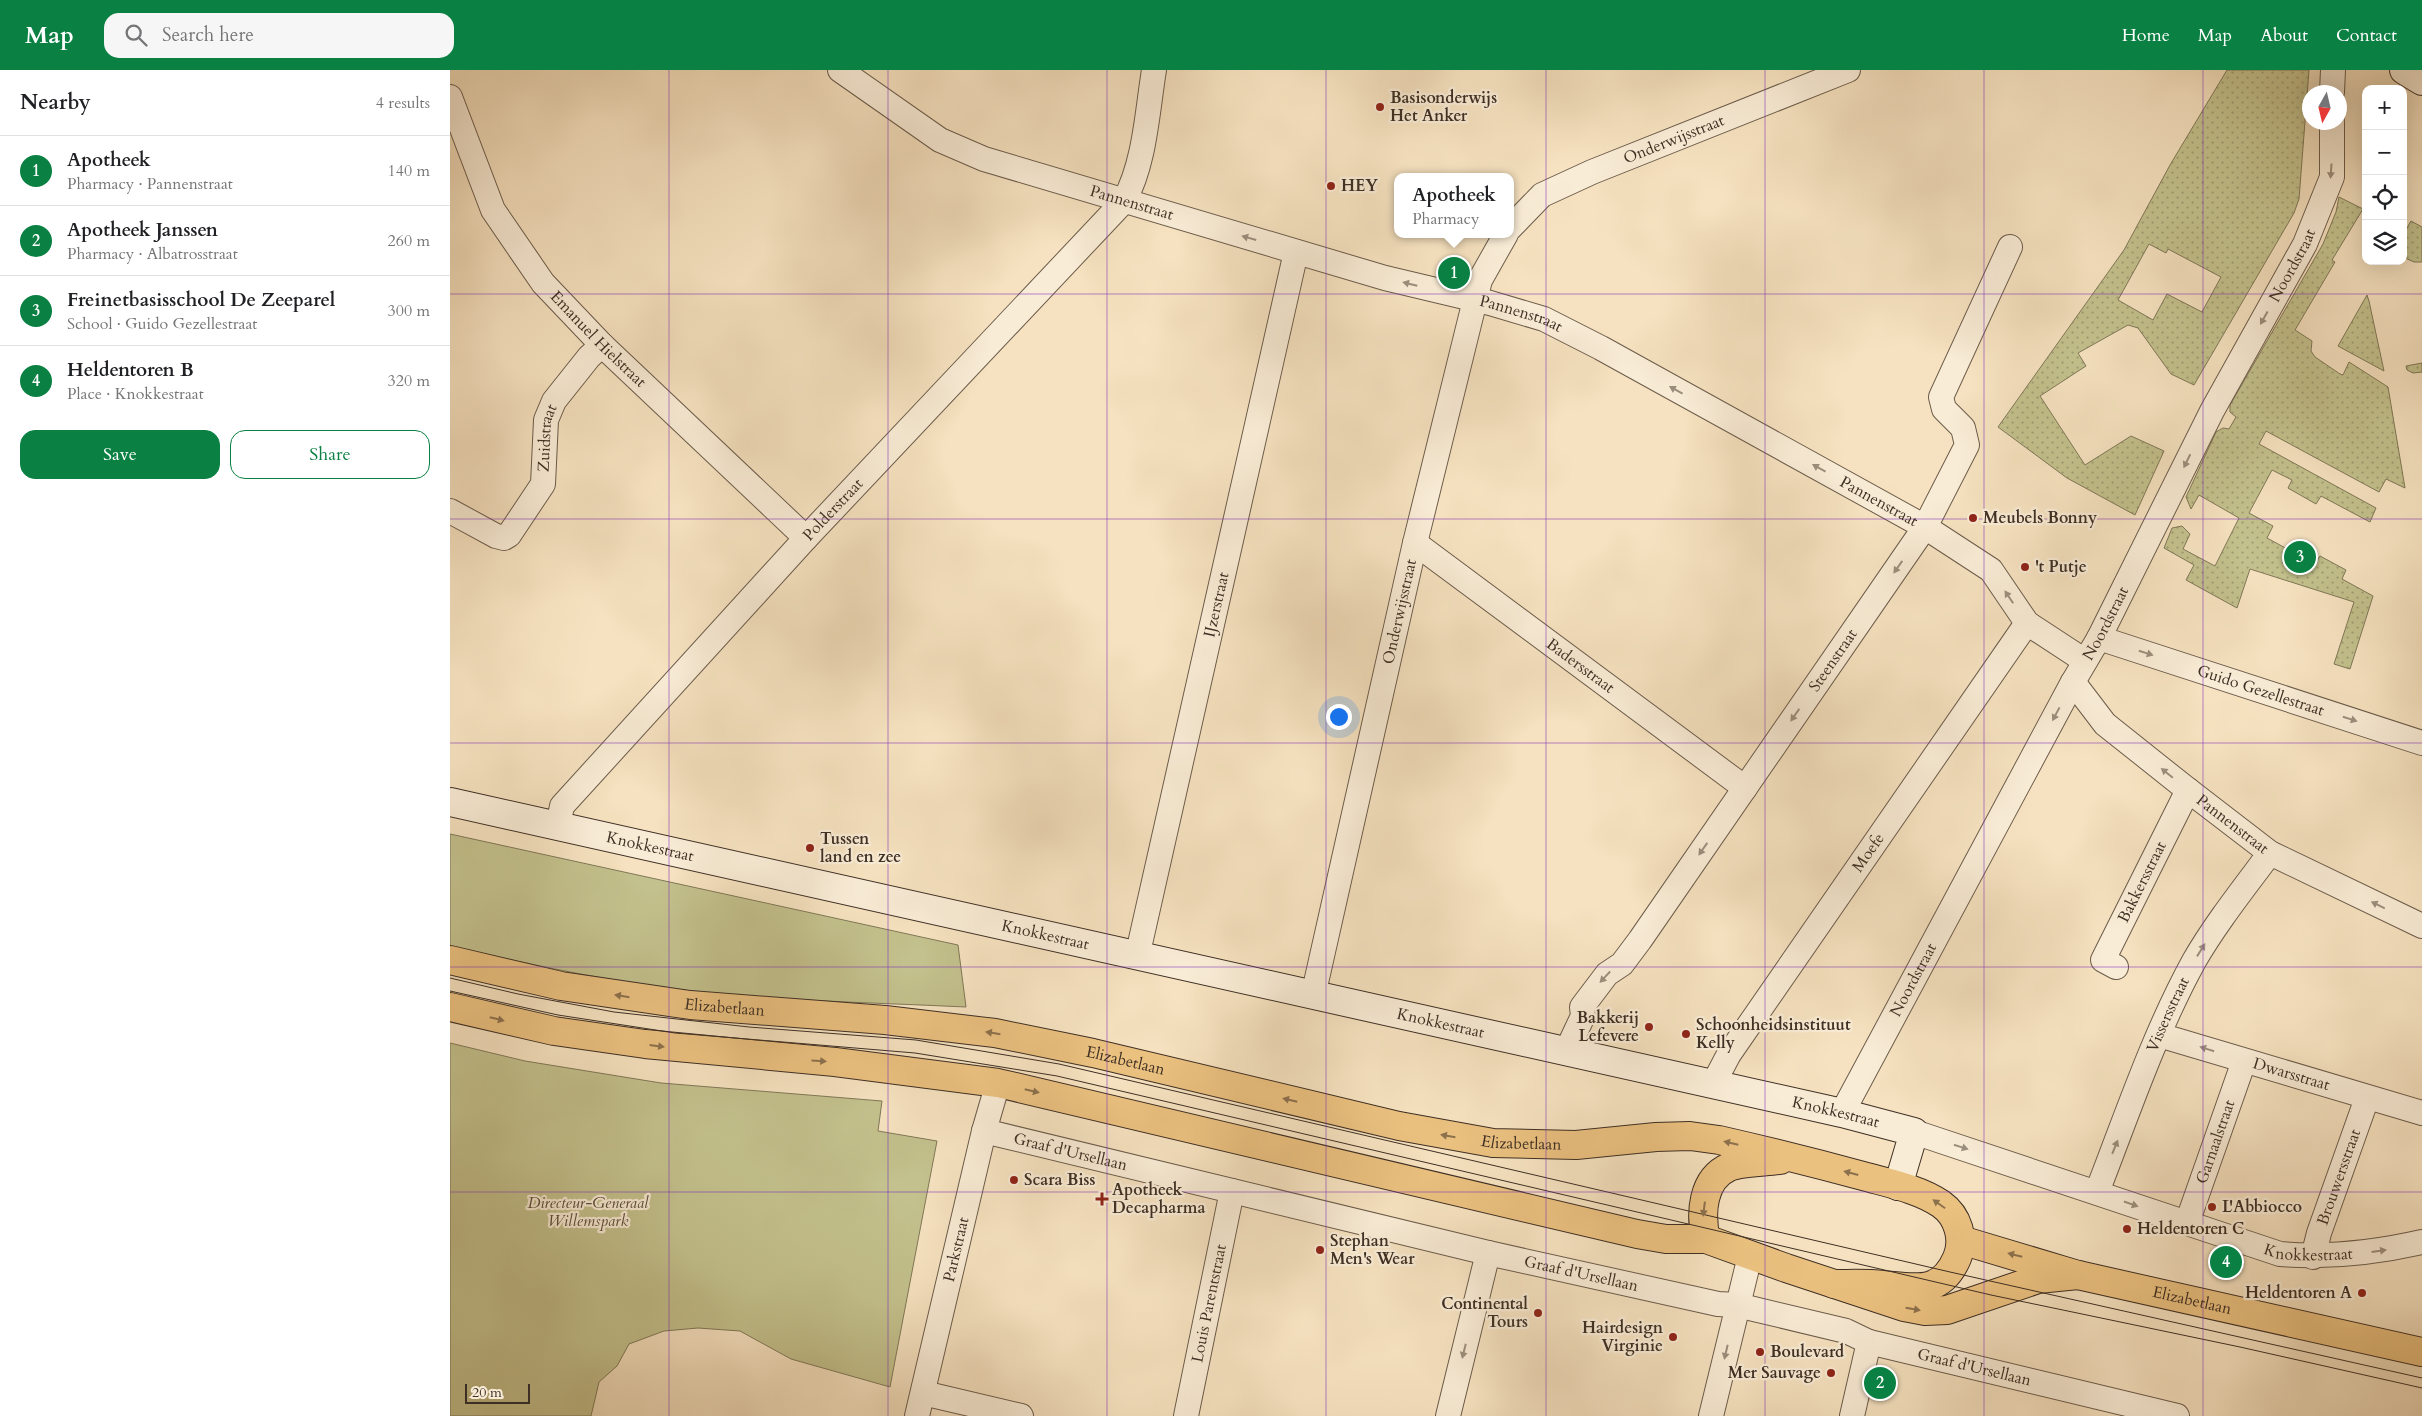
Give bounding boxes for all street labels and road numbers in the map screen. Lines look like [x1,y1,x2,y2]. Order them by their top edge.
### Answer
street label: Onderwijsstraat [1620,109,1727,169]
street label: Pannenstraat [1087,180,1176,226]
street label: Noordstraat [2264,226,2321,306]
street label: Emanuel Hielstraat [545,286,651,392]
street label: Pannenstraat [1477,290,1566,338]
street label: Zuidstraat [533,401,562,472]
street label: Pannenstraat [1836,471,1922,532]
street label: Polderstraat [798,473,868,546]
street label: Onderwijsstraat [1377,557,1422,666]
street label: IJzerstraat [1198,570,1234,640]
street label: Noordstraat [2077,583,2134,665]
street label: Steenstraat [1803,625,1862,696]
street label: Badersstraat [1542,633,1619,698]
street label: Guido Gezellestraat [2194,660,2327,721]
street label: Pannenstraat [2192,789,2273,859]
street label: Knokkestraat [604,826,696,867]
street label: Moefe [1847,829,1890,877]
street label: Bakkersstraat [2112,837,2172,927]
street label: Knokkestraat [999,915,1091,955]
street label: Noordstraat [1885,939,1942,1021]
street label: Vissersstraat [2141,973,2195,1056]
street label: Elizabetlaan [683,993,765,1022]
street label: Knokkestraat [1395,1003,1487,1044]
street label: Elizabetlaan [1084,1041,1167,1081]
street label: Dwarsstraat [2250,1052,2332,1096]
street label: Knokkestraat [1790,1091,1882,1133]
street label: Garnaalstraat [2191,1097,2240,1187]
street label: Brouwersstraat [2312,1126,2366,1228]
street label: Graaf d'Ursellaan [1011,1128,1130,1176]
street label: Elizabetlaan [1479,1130,1562,1156]
street label: Parkstraat [938,1215,974,1284]
street label: Knokkestraat [2261,1238,2354,1266]
street label: Louis Parentstraat [1186,1242,1232,1364]
street label: Graaf d'Ursellaan [1522,1250,1640,1297]
street label: Elizabetlaan [2150,1281,2234,1320]
street label: Graaf d'Ursellaan [1915,1343,2033,1392]

